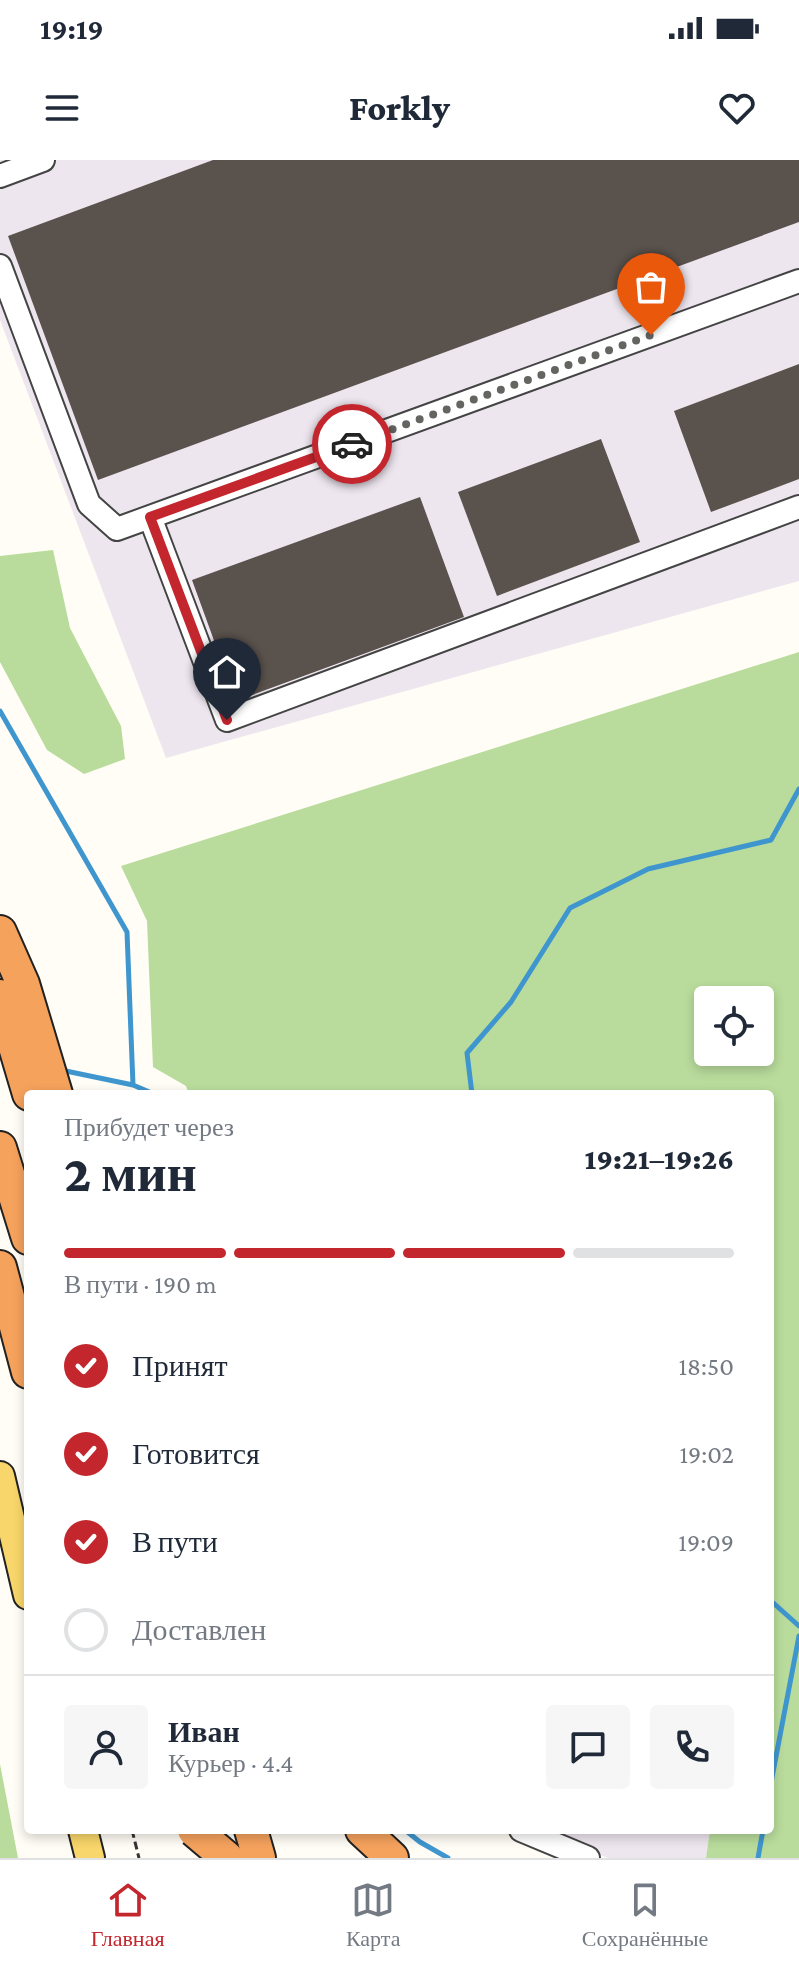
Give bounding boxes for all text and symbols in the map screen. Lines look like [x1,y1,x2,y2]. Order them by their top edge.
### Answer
text: 19:19 [40,12,104,45]
icon: menu [40,86,84,130]
icon: heart [715,86,759,130]
text: Forkly [349,88,450,128]
pin [617,253,685,335]
icon: bag [629,265,673,309]
courier [312,404,392,484]
icon: car [330,422,374,466]
pin [193,638,261,720]
icon: home [205,650,249,694]
map controls [694,986,774,1066]
button: locate [694,986,774,1066]
text: Прибудет через [64,1113,234,1142]
text: 19:21–19:26 [585,1142,734,1175]
text: 2 мин [64,1144,197,1202]
text: В пути · 190 m [64,1270,217,1299]
icon: check [64,1344,108,1388]
text: Принят [132,1349,228,1382]
text: 18:50 [678,1352,734,1381]
icon: check [64,1432,108,1476]
text: Готовится [132,1437,260,1470]
text: 19:02 [679,1440,734,1469]
icon: check [64,1520,108,1564]
text: В пути [132,1525,218,1558]
text: 19:09 [678,1528,734,1557]
text: Доставлен [132,1613,266,1646]
button: person [64,1705,148,1789]
button: chat [546,1705,630,1789]
button: phone [650,1705,734,1789]
text: Иван [168,1715,240,1748]
text: Курьер · 4.4 [168,1749,294,1778]
tab: Главная [91,1878,165,1952]
tab: Карта [346,1878,400,1952]
tab: Сохранённые [582,1878,708,1952]

